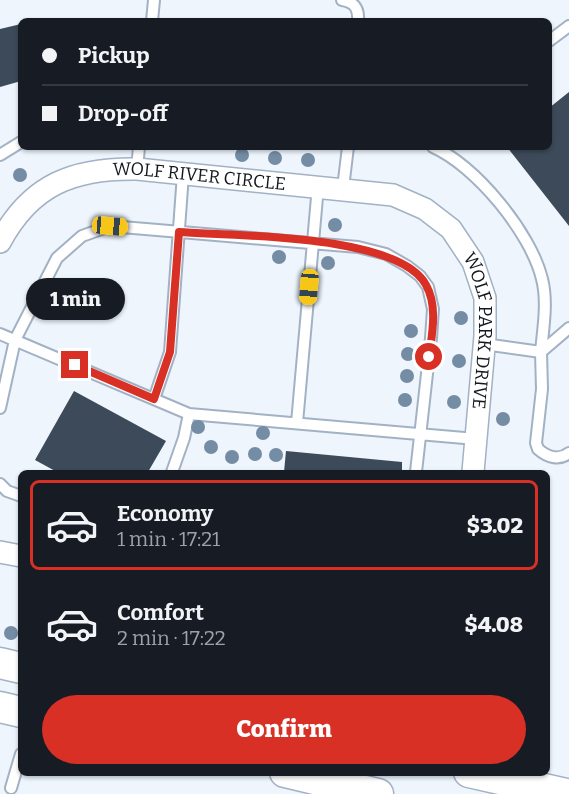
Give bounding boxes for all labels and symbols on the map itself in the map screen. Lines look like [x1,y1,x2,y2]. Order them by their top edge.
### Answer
street label: WOLF RIVER CIRCLE [112,157,287,195]
car [91,215,129,237]
street label: WOLF PARK DRIVE [459,248,497,410]
car [298,268,320,306]
callout: 1 min [26,278,124,320]
route start [415,343,442,370]
route end [61,351,88,378]

